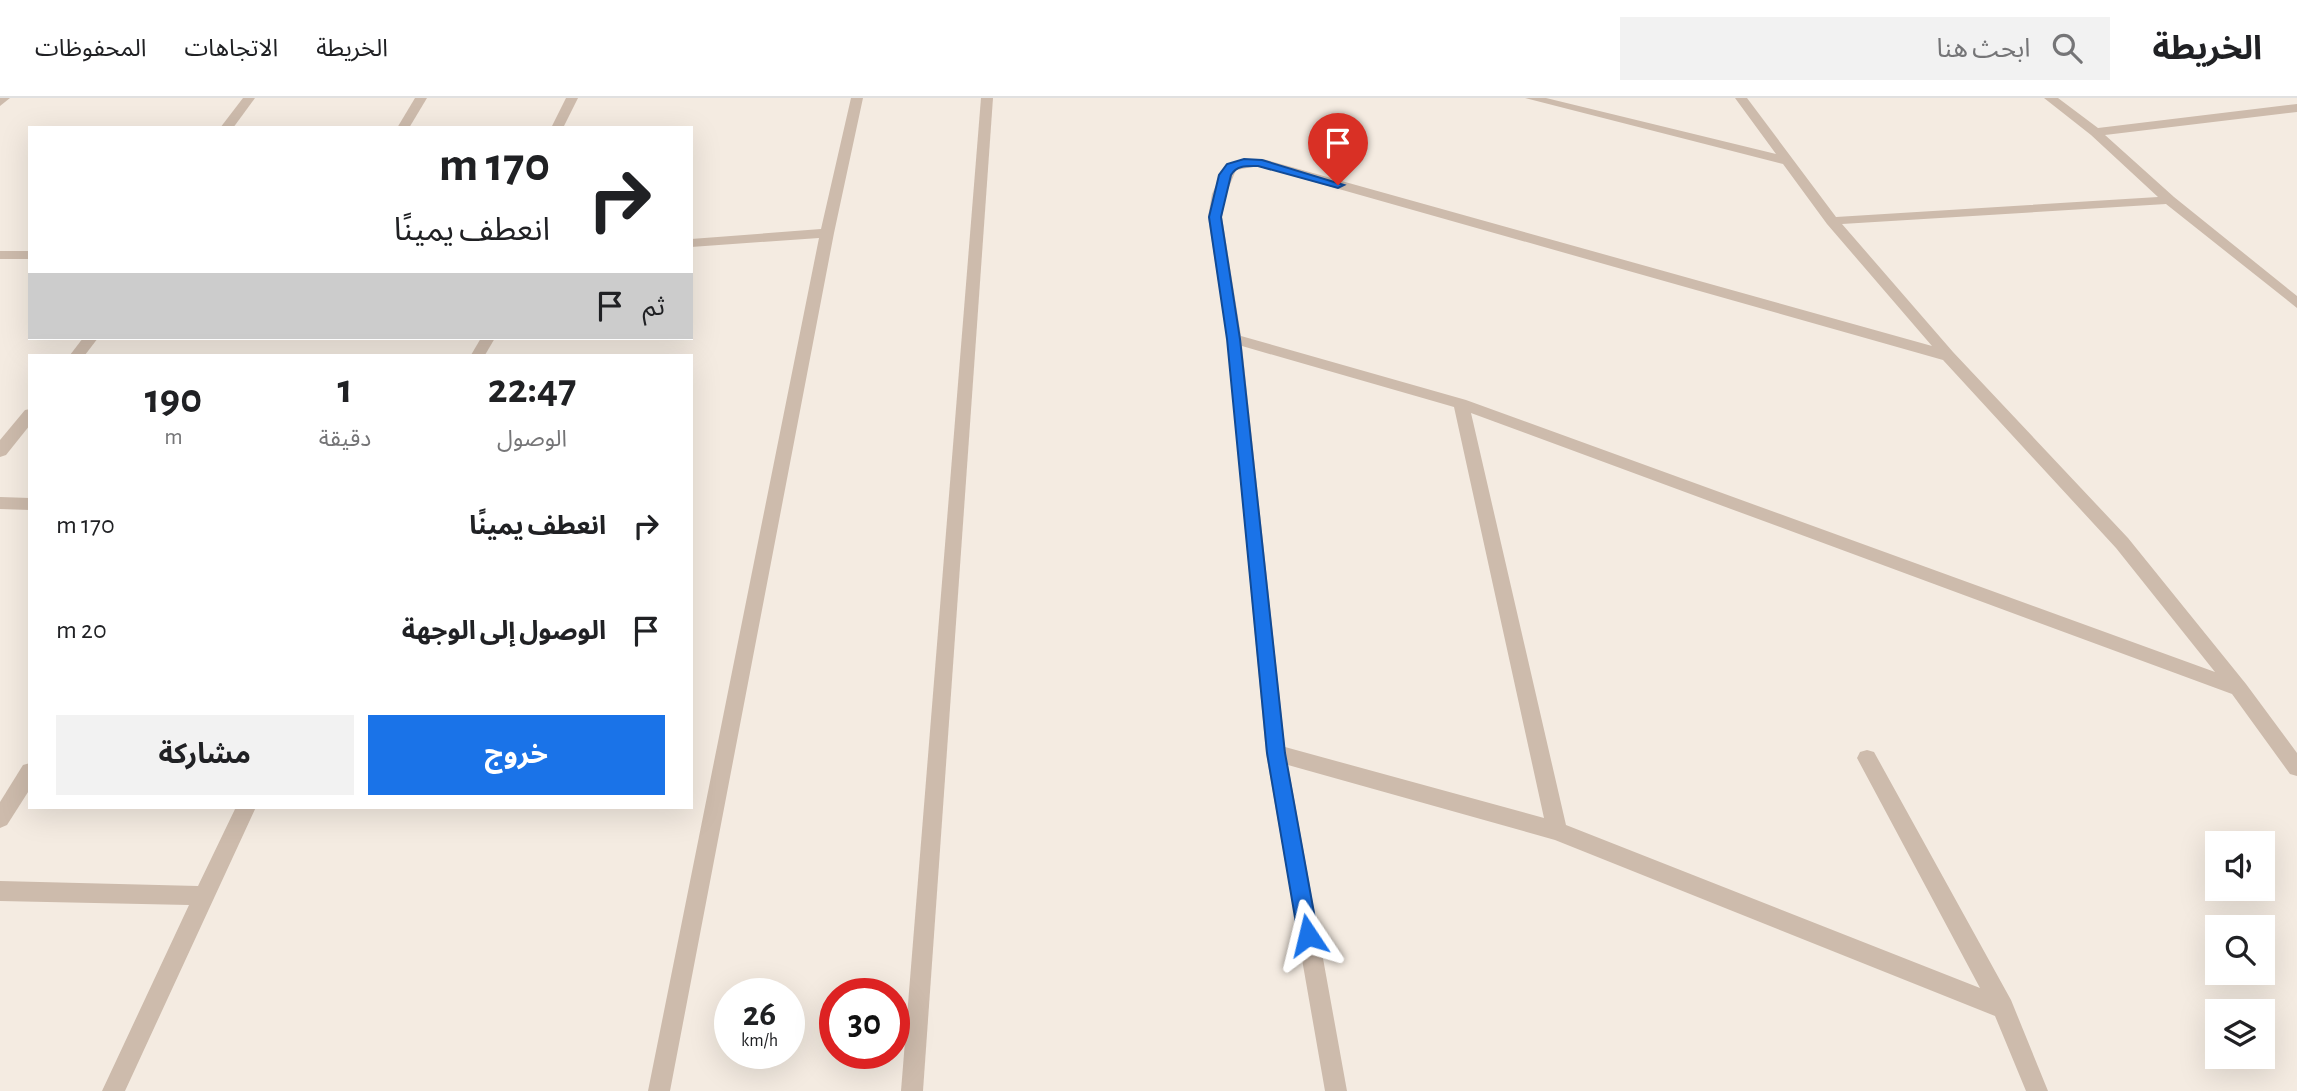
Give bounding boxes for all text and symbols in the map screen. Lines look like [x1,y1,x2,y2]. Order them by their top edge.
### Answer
search box [1620,17,2110,80]
icon: search [2048,29,2086,67]
text: الخريطة [2152,33,2262,66]
text: ابحث هنا [1937,36,2030,62]
text: المحفوظات [35,37,146,61]
text: الاتجاهات [184,37,278,61]
text: الخريطة [316,37,388,61]
pin [1308,113,1368,185]
icon: arrive [1319,124,1357,162]
text: 170 m [439,141,550,190]
icon: right [574,154,665,245]
text: انعطف يمينًا [394,214,550,246]
icon: arrive [591,287,629,325]
text: ثم [643,294,665,320]
text: 1 [337,368,353,410]
text: 22:47 [488,368,576,410]
text: 190 [145,378,202,420]
text: m [164,426,183,449]
text: دقيقة [319,428,371,451]
text: الوصول [497,428,567,451]
icon: right [627,507,665,545]
text: 170 m [56,512,115,538]
text: انعطف يمينًا [469,513,606,539]
icon: arrive [627,612,665,650]
text: 20 m [56,617,107,643]
text: الوصول إلى الوجهة [402,618,606,644]
button: مشاركة [56,715,354,795]
button: خروج [368,715,665,795]
map controls [2205,831,2275,1069]
button: sound [2205,831,2275,901]
position arrow [1271,898,1345,972]
button: search [2205,915,2275,985]
speed limit sign: 30 [819,978,910,1069]
text: 26 [743,997,776,1032]
button: layers [2205,999,2275,1069]
text: km/h [741,1032,778,1050]

